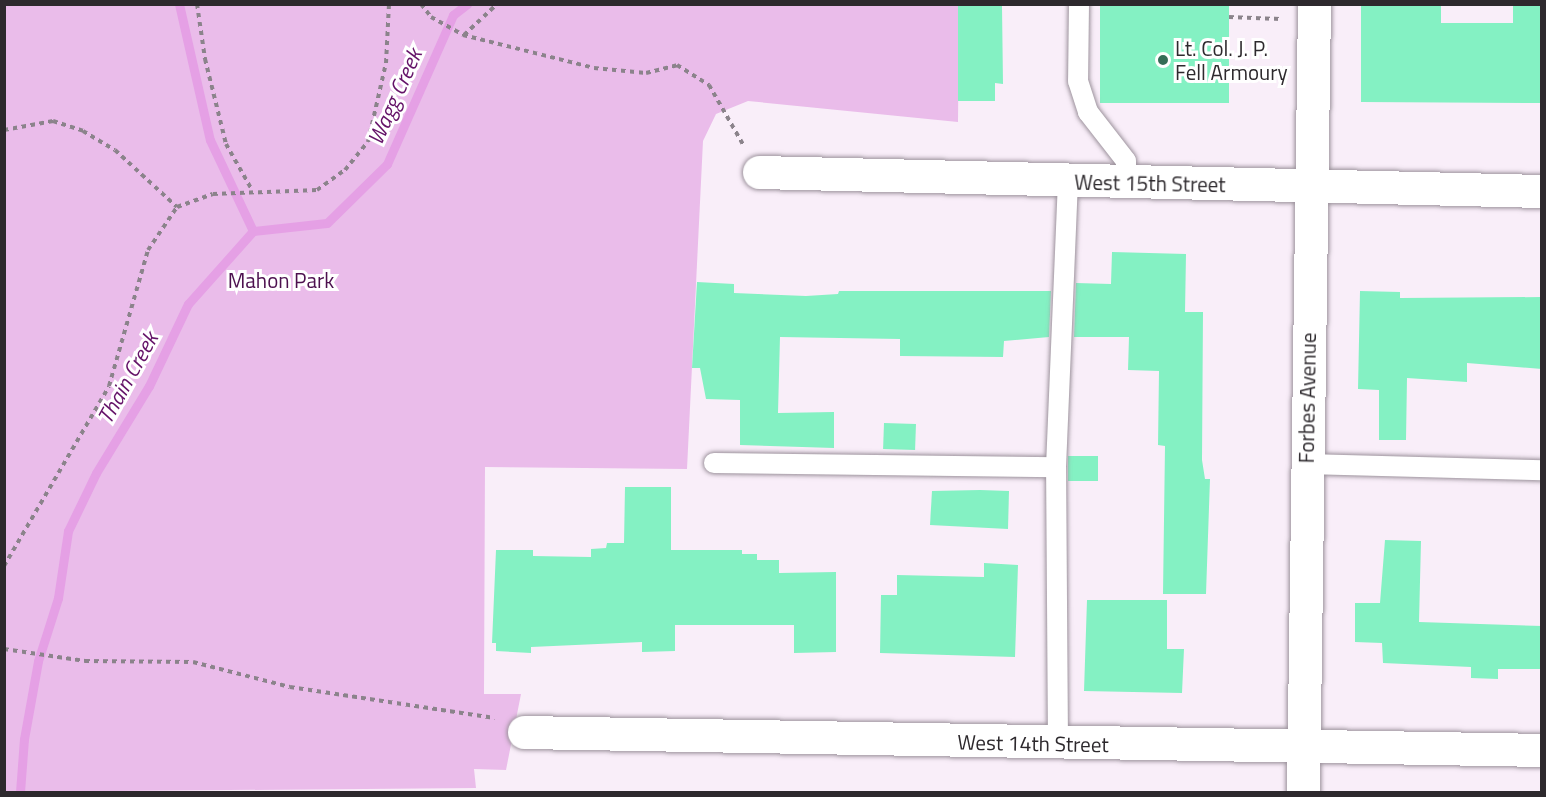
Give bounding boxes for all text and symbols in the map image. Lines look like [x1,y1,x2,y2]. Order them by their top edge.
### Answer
place label: Lt. Col. J. P. Fell Armoury [1175,35,1288,85]
water label: Wagg Creek [362,45,428,149]
marker: Lt. Col. J. P. Fell Armoury [1156,53,1170,67]
street label: West 15th Street [1074,169,1226,197]
park label: Mahon Park [228,267,334,293]
water label: Thain Creek [92,328,164,428]
street label: Forbes Avenue [1293,332,1321,464]
street label: West 14th Street [957,729,1109,757]

